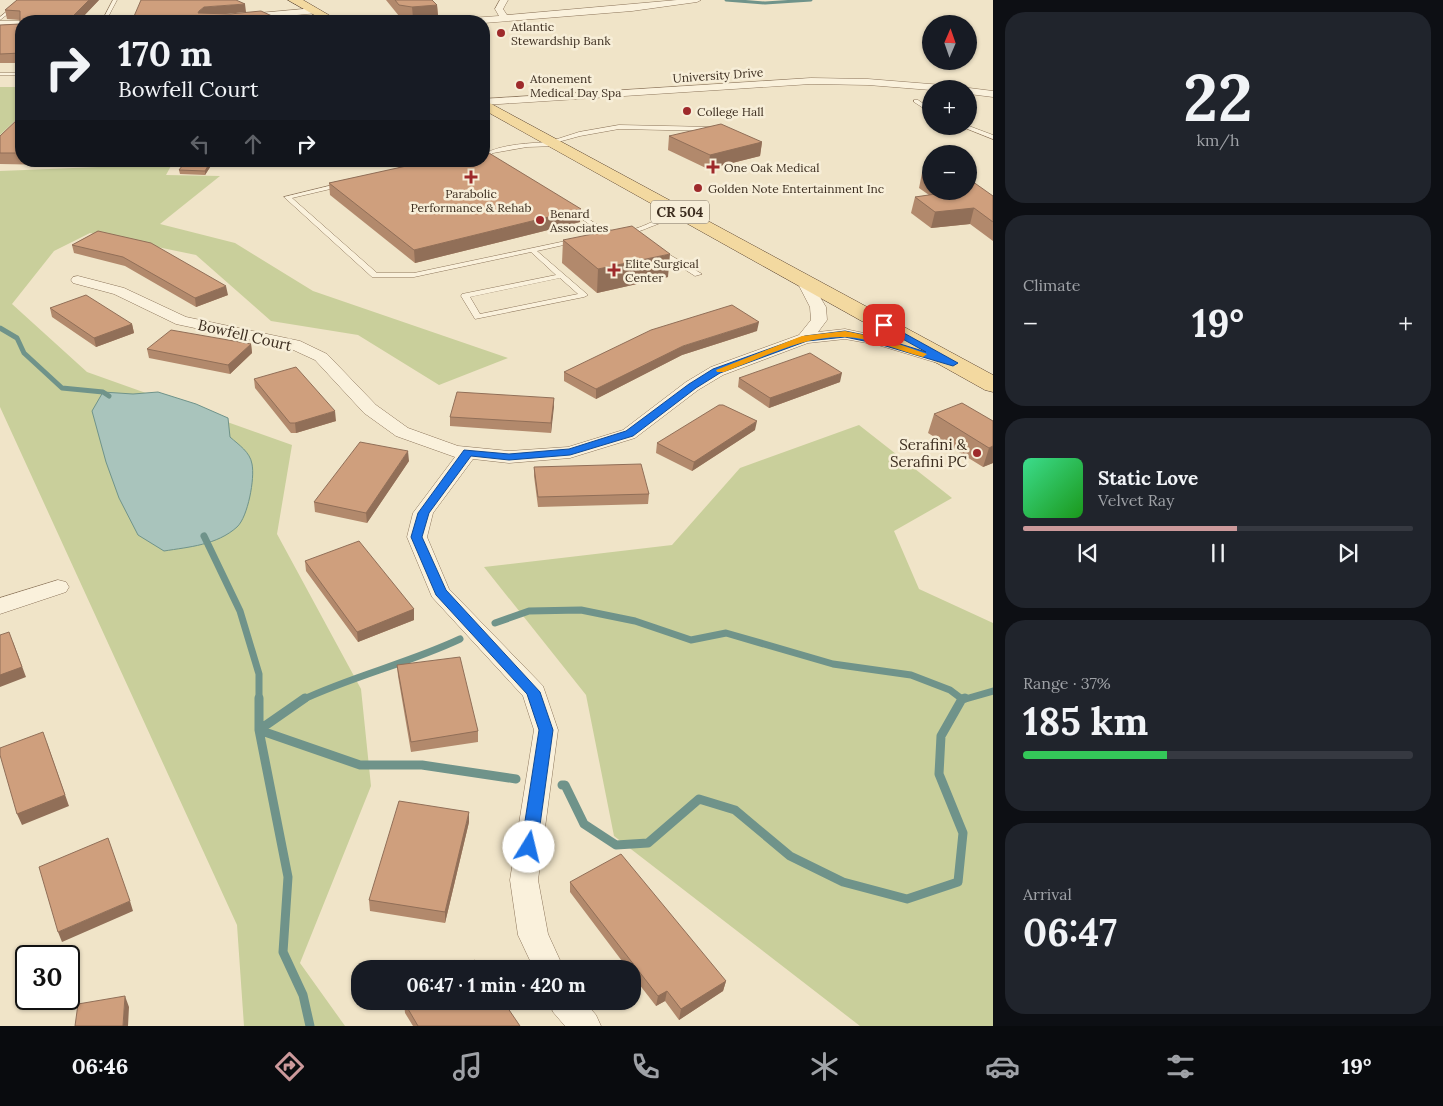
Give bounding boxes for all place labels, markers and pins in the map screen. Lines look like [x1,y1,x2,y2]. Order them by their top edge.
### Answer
place label: Atlantic Stewardship Bank [510,19,611,48]
marker: Atlantic Stewardship Bank [495,27,507,39]
place label: Atonement Medical Day Spa [529,71,621,100]
marker: Atonement Medical Day Spa [514,79,526,91]
place label: College Hall [697,104,764,119]
marker: College Hall [681,105,693,117]
marker: One Oak Medical [706,160,720,174]
place label: One Oak Medical [724,160,820,175]
marker: Parabolic Performance & Rehab [464,170,478,184]
place label: Golden Note Entertainment Inc [708,181,884,196]
marker: Golden Note Entertainment Inc [692,182,704,194]
place label: Parabolic Performance & Rehab [410,186,532,215]
place label: Benard Associates [549,206,609,235]
marker: Benard Associates [534,214,546,226]
place label: Elite Surgical Center [625,256,699,285]
marker: Elite Surgical Center [607,263,621,277]
pin [863,304,905,346]
place label: Serafini & Serafini PC [890,435,968,471]
marker: Serafini & Serafini PC [971,447,983,459]

